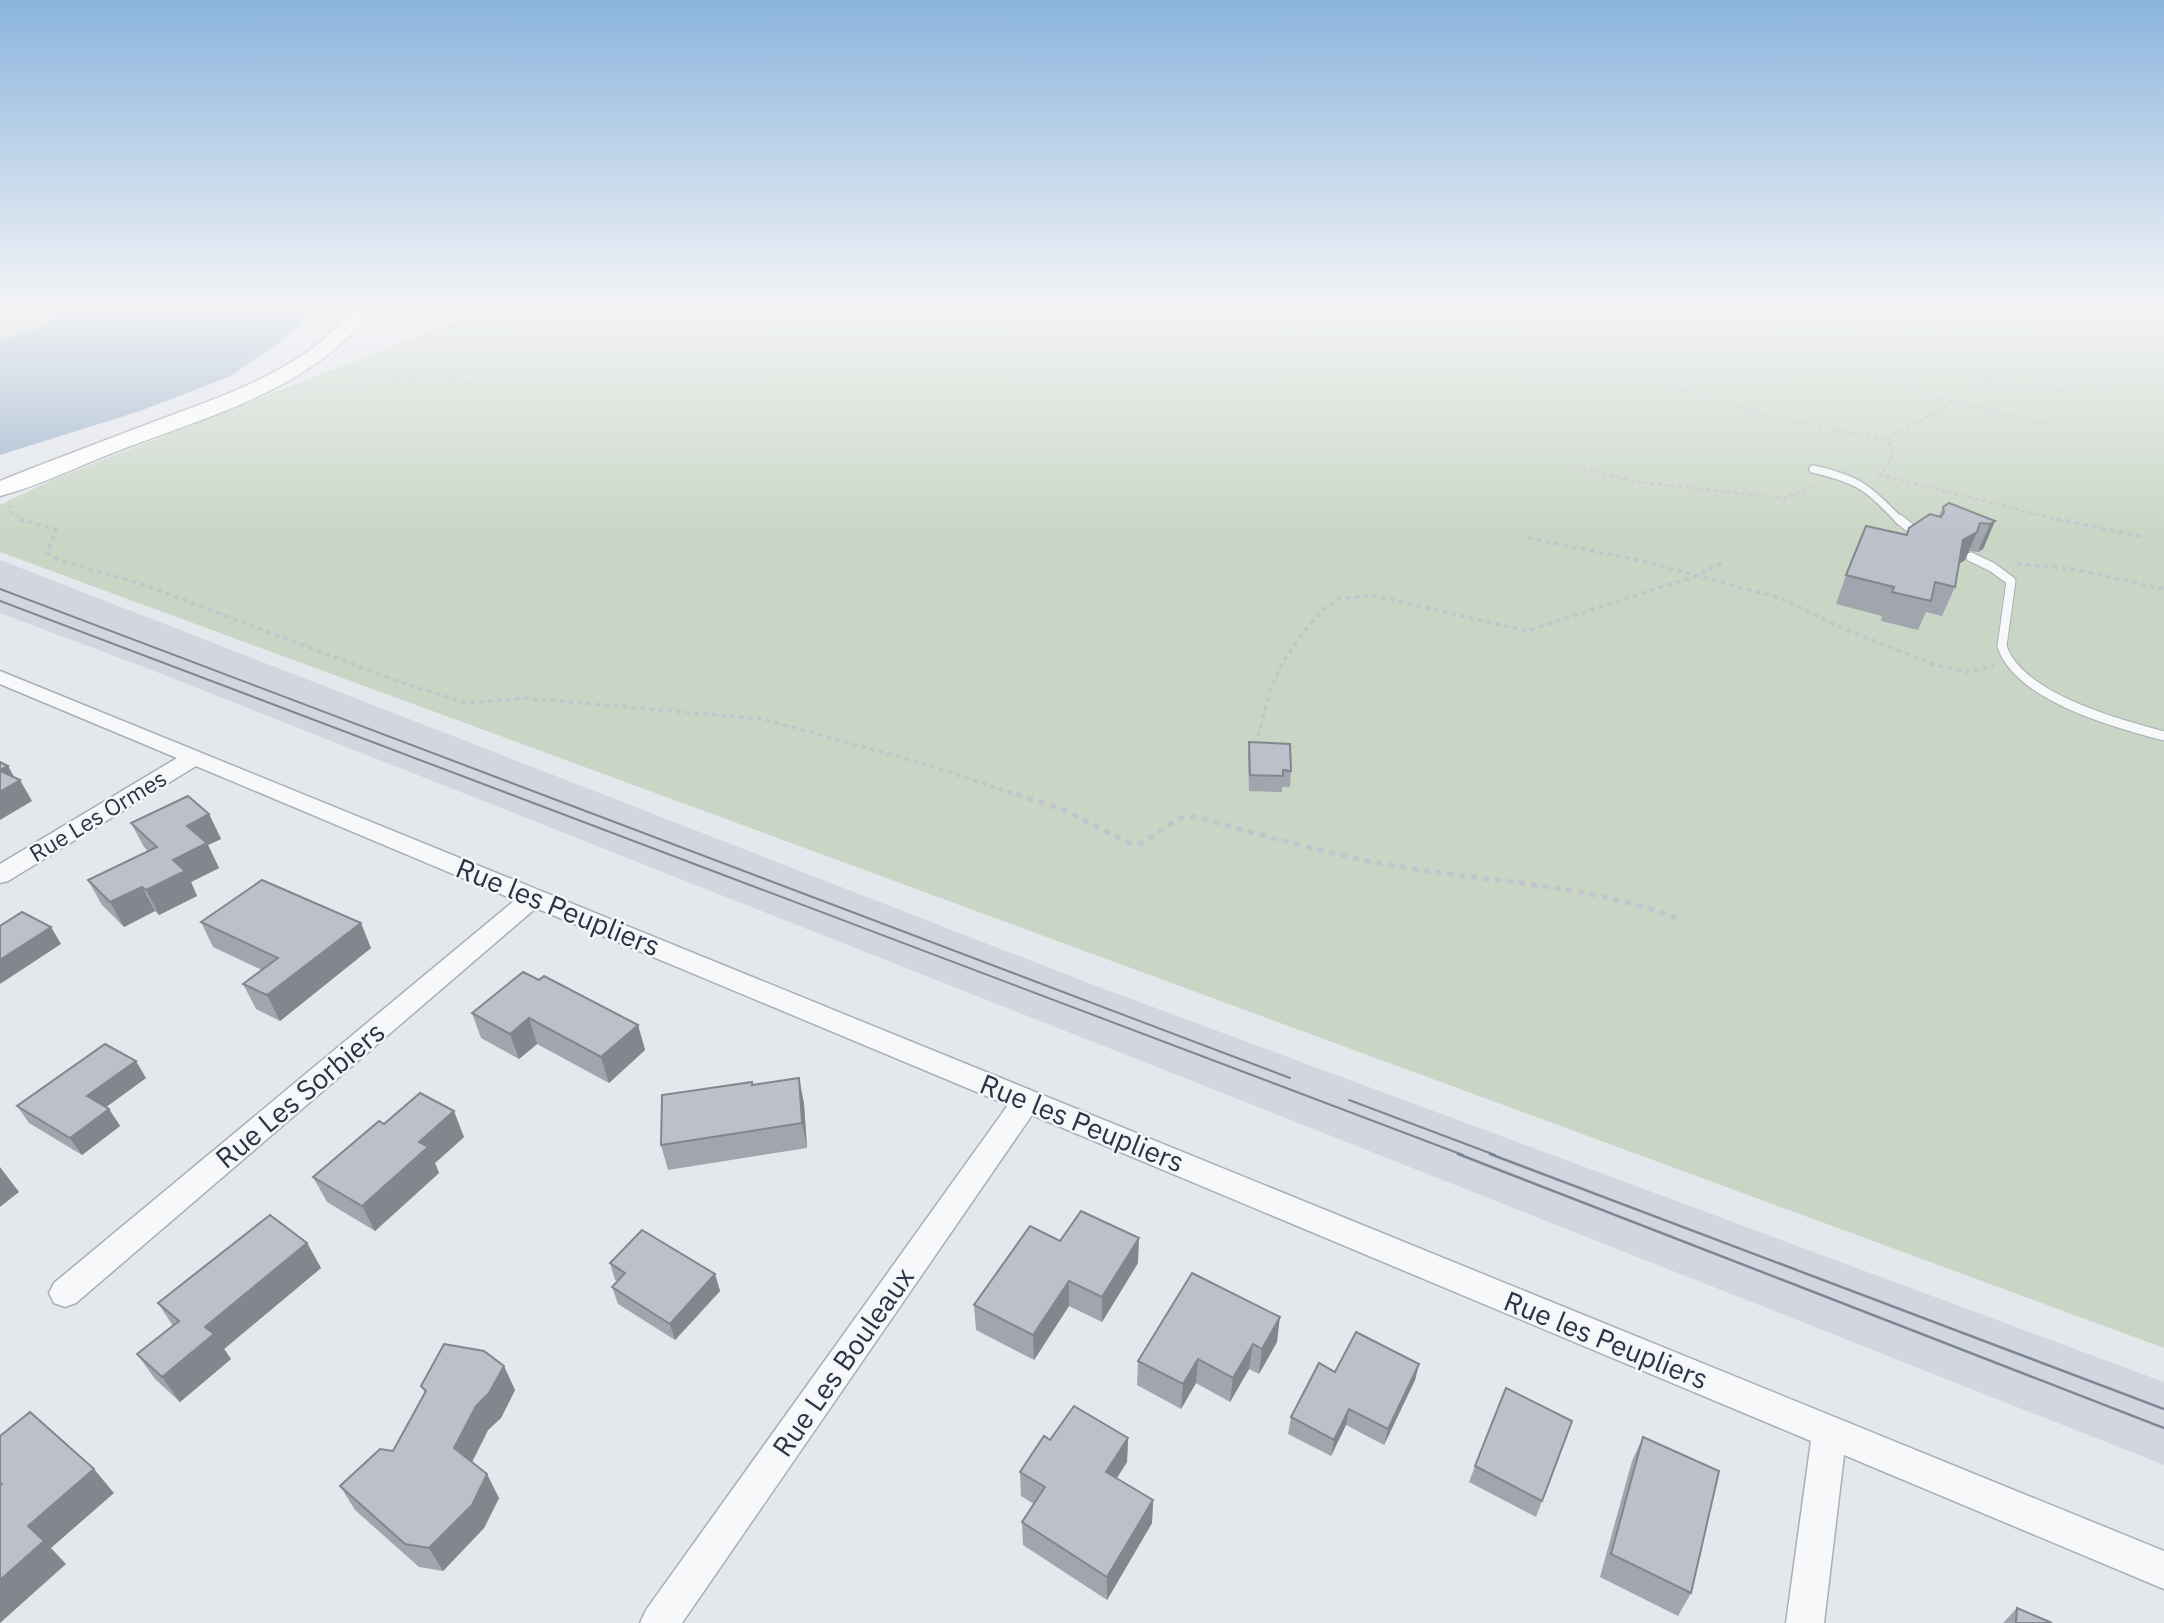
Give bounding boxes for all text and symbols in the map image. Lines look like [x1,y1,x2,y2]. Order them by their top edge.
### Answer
street label: Rue Les Ormes [23,762,172,868]
street label: Rue les Peupliers [451,849,666,964]
street label: Rue Les Sorbiers [207,1013,392,1176]
street label: Rue les Peupliers [975,1065,1190,1180]
street label: Rue Les Bouleaux [763,1260,922,1464]
street label: Rue les Peupliers [1499,1282,1714,1397]

